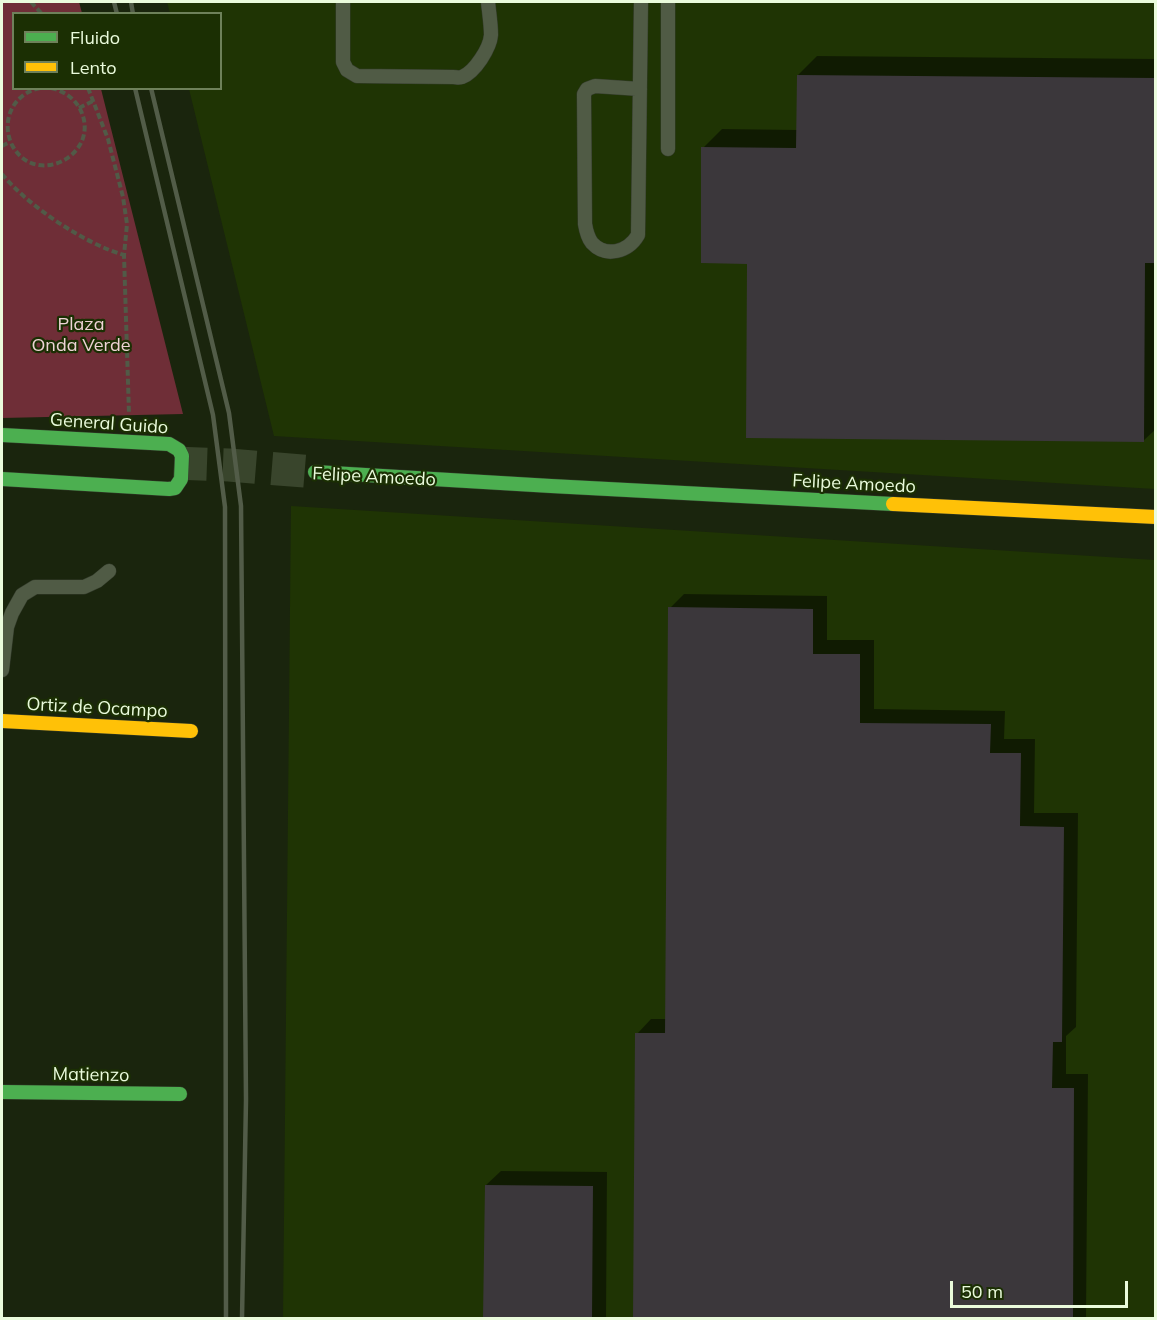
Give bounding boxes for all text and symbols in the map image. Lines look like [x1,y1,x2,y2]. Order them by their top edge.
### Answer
legend [12,12,222,90]
text: Fluido [70,26,120,49]
text: Lento [70,56,117,79]
park label: Plaza Onda Verde [31,314,131,356]
street label: General Guido [49,409,169,439]
street label: Felipe Amoedo [312,463,436,491]
street label: Felipe Amoedo [792,470,916,498]
street label: Ortiz de Ocampo [26,694,168,722]
street label: Matienzo [53,1064,129,1086]
scale bar [953,1269,1132,1307]
text: 50 m [961,1280,1003,1303]

